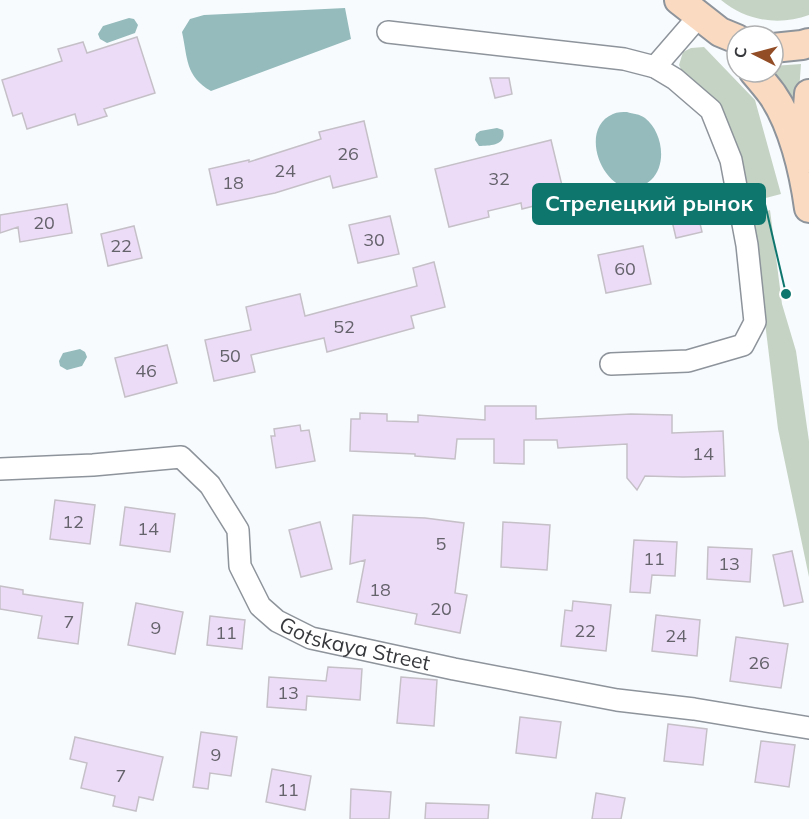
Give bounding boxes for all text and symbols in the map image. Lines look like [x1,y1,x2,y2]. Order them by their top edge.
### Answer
north arrow [725,24,785,84]
text: С [730,46,751,59]
house number: 26 [337,142,359,165]
house number: 24 [274,159,296,182]
house number: 32 [488,167,510,190]
house number: 18 [222,171,244,194]
callout: Стрелецкий рынок [533,184,765,224]
text: Стрелецкий рынок [545,189,754,217]
house number: 20 [33,211,55,234]
house number: 30 [363,228,385,251]
house number: 22 [110,234,132,257]
house number: 60 [614,257,636,280]
house number: 52 [333,315,355,338]
house number: 50 [219,344,241,367]
house number: 46 [135,359,157,382]
house number: 14 [692,442,714,465]
house number: 12 [62,510,84,533]
house number: 14 [137,517,159,540]
house number: 5 [436,532,447,555]
house number: 11 [643,547,665,570]
house number: 13 [718,552,740,575]
house number: 18 [369,578,391,601]
house number: 20 [430,597,452,620]
house number: 7 [64,610,74,633]
street label: Gotskaya Street [275,610,433,675]
house number: 9 [151,616,161,639]
house number: 22 [574,619,596,642]
house number: 11 [215,621,237,644]
house number: 24 [665,624,687,647]
house number: 26 [748,651,770,674]
house number: 13 [277,681,299,704]
house number: 9 [211,743,221,766]
house number: 7 [116,764,126,787]
house number: 11 [277,778,299,801]

